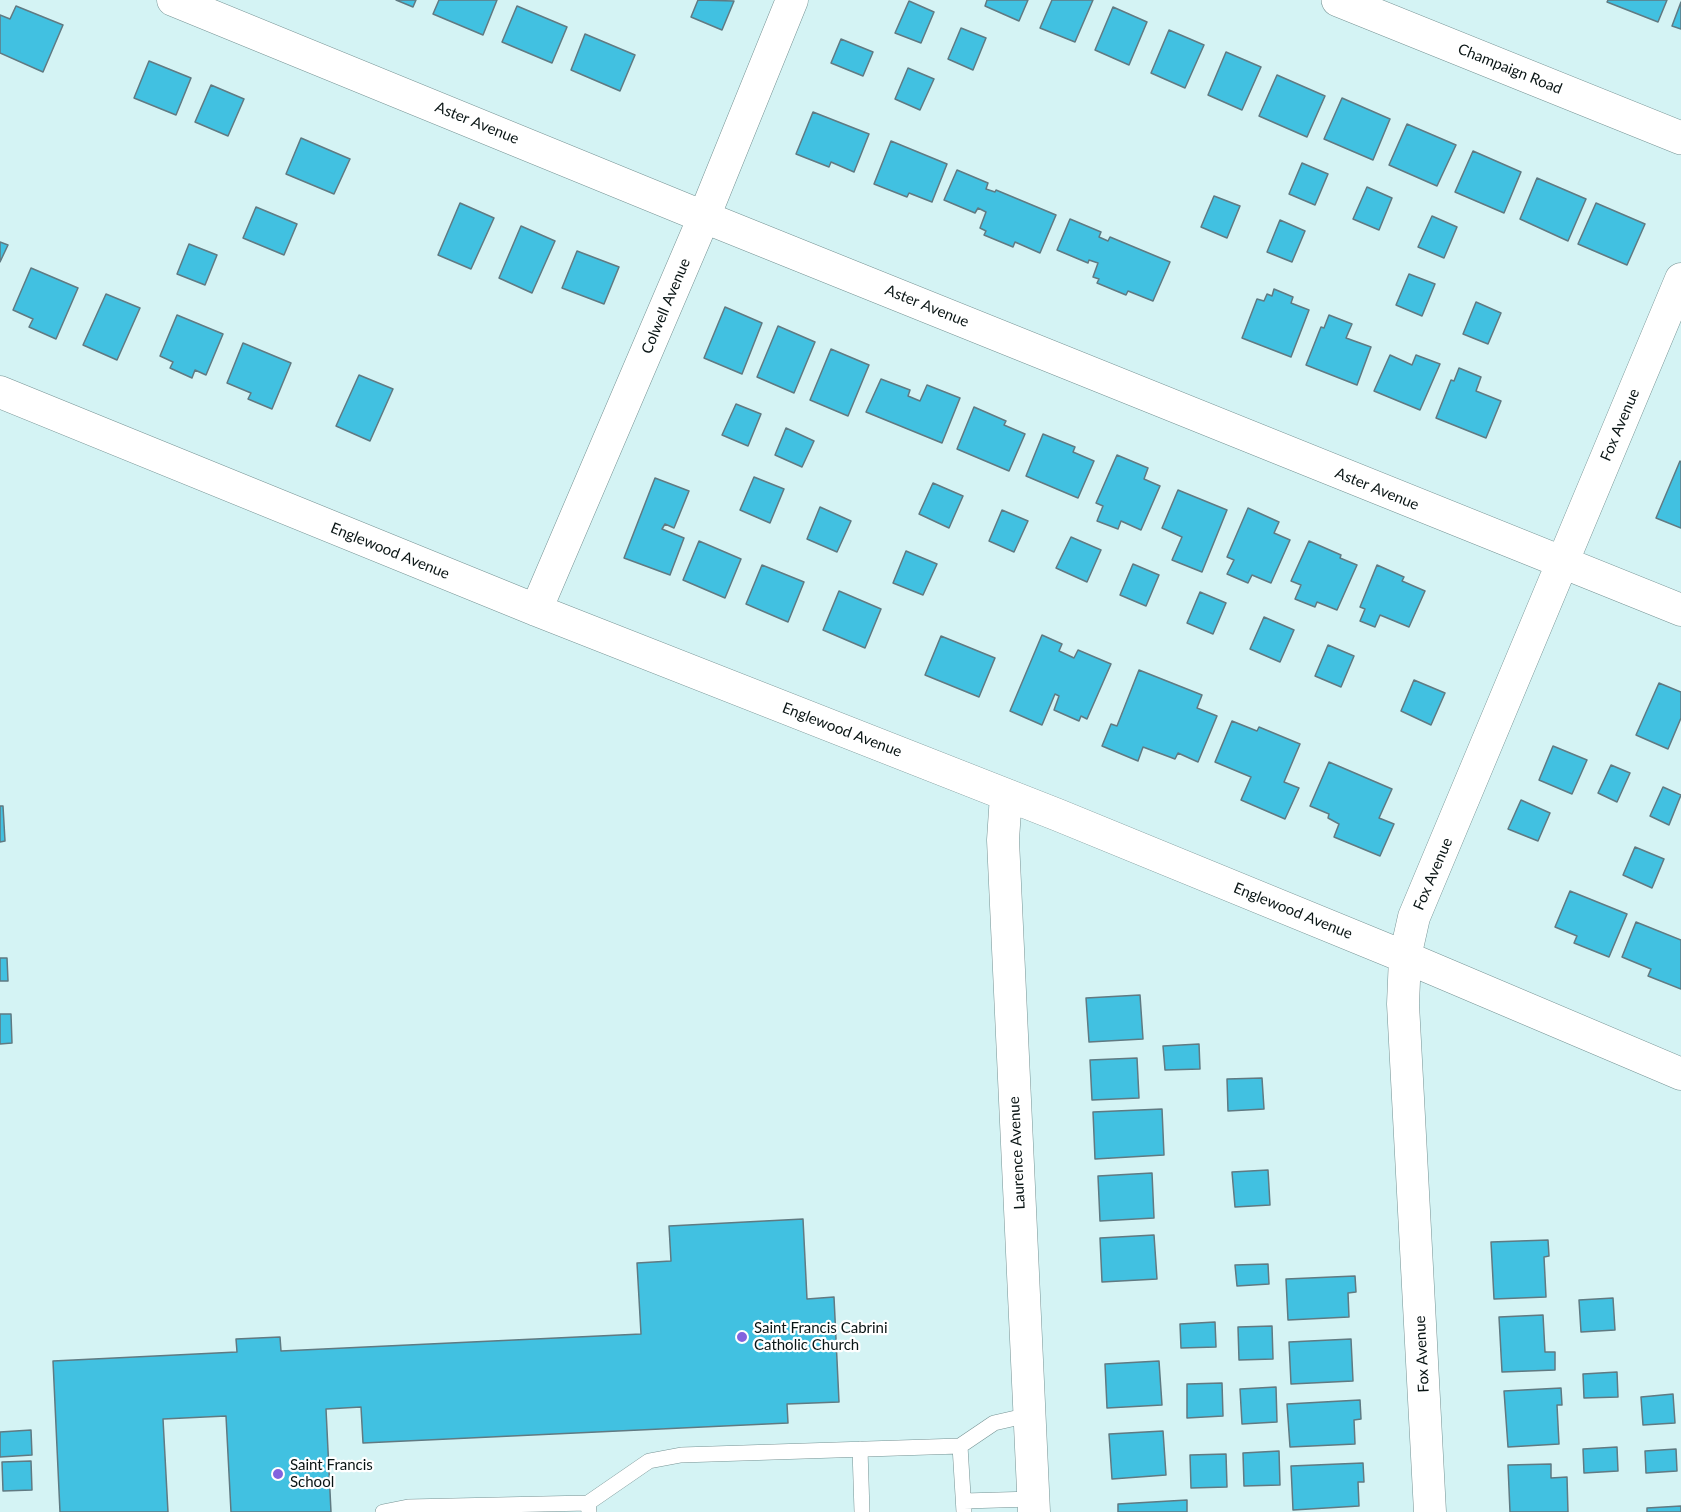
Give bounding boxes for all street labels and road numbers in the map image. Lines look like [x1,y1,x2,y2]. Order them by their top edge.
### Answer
street label: Champaign Road [1455,40,1565,98]
street label: Aster Avenue [432,98,522,148]
street label: Colwell Avenue [638,255,694,357]
street label: Aster Avenue [882,281,972,331]
street label: Fox Avenue [1597,386,1643,464]
street label: Aster Avenue [1332,464,1422,514]
street label: Englewood Avenue [328,519,452,583]
street label: Englewood Avenue [780,699,904,761]
street label: Fox Avenue [1410,835,1456,913]
street label: Englewood Avenue [1231,879,1355,943]
street label: Laurence Avenue [1005,1096,1029,1210]
street label: Fox Avenue [1411,1315,1433,1393]

